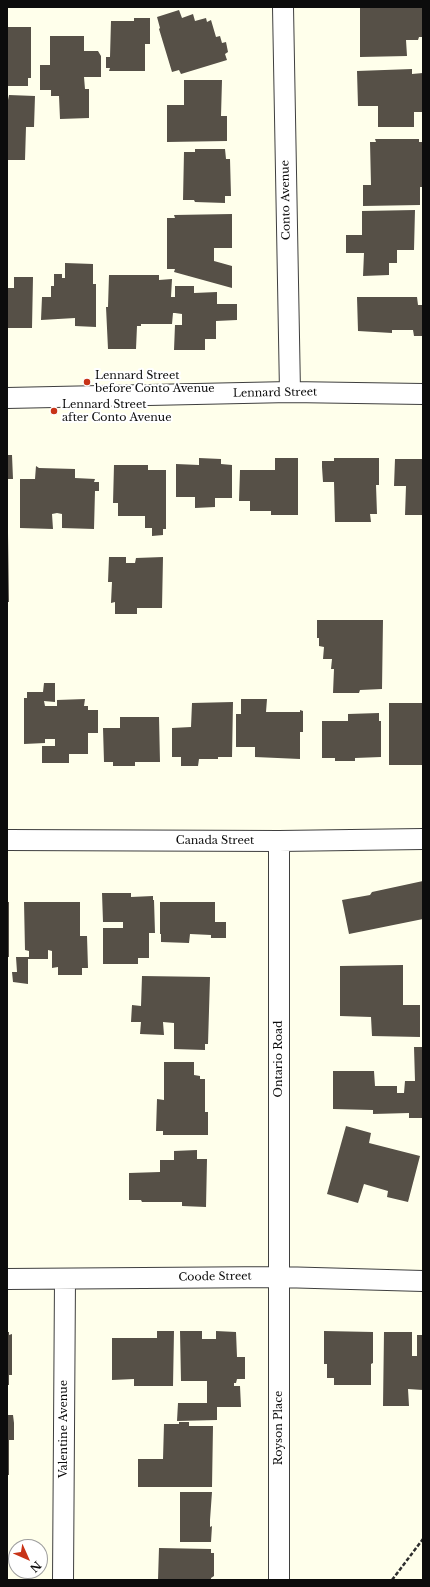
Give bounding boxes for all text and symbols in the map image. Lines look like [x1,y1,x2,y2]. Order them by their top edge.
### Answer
street label: Conto Avenue [279,160,293,240]
place label: Lennard Street before Conto Avenue [95,369,215,395]
marker: Lennard Street before Conto Avenue [82,377,92,387]
street label: Lennard Street [233,386,317,400]
place label: Lennard Street after Conto Avenue [62,398,171,424]
marker: Lennard Street after Conto Avenue [49,406,59,416]
street label: Canada Street [176,834,254,848]
street label: Ontario Road [272,1021,286,1097]
street label: Coode Street [178,1270,252,1284]
street label: Valentine Avenue [57,1380,71,1478]
street label: Royson Place [272,1391,286,1465]
north arrow [8,1539,48,1579]
text: N [27,1558,44,1575]

